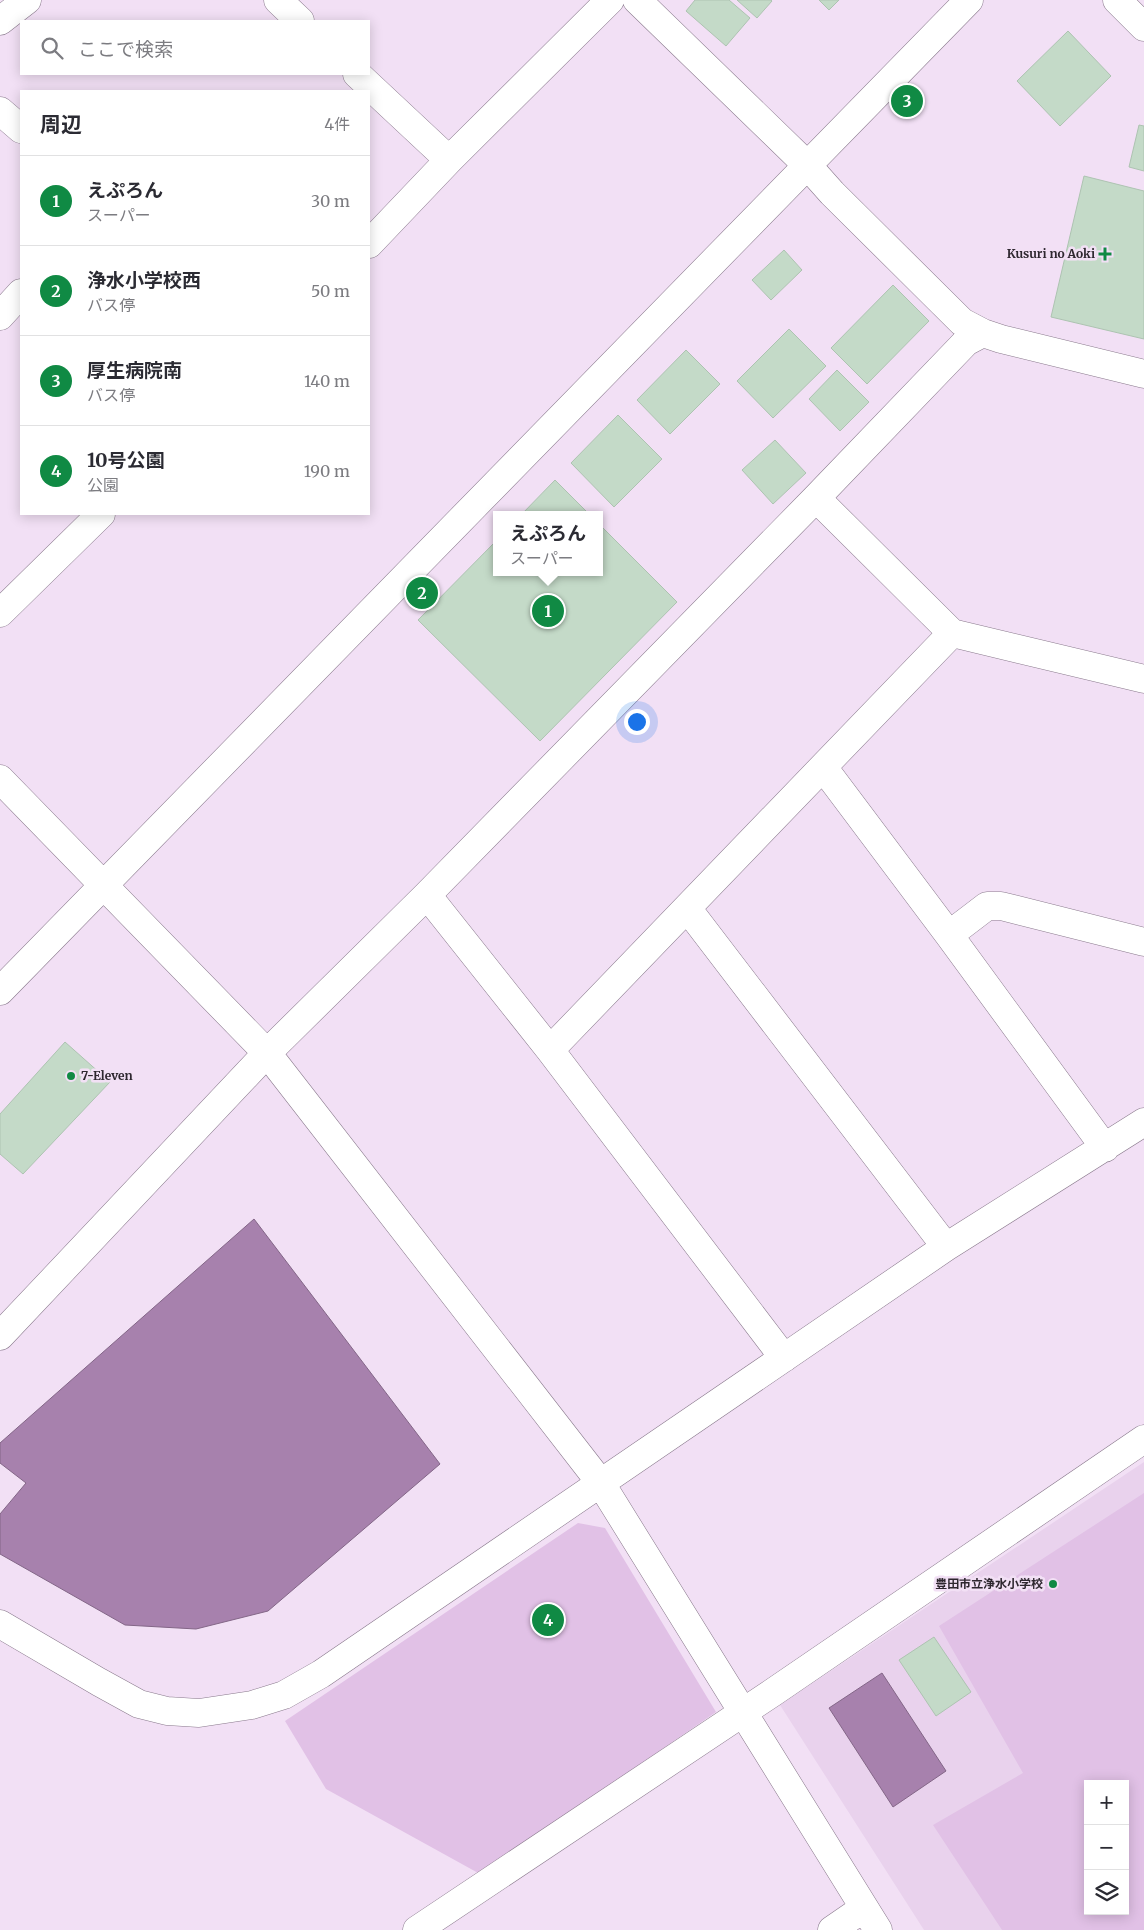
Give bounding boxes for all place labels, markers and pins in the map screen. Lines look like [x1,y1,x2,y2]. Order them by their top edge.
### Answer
pin: 3 [891,82,923,120]
place label: Kusuri no Aoki [1007,246,1095,261]
marker: Kusuri no Aoki [1099,248,1111,260]
pin: 2 [406,574,438,612]
pin: 1 [532,592,564,630]
place label: 7-Eleven [81,1068,133,1083]
marker: 7-Eleven [65,1070,77,1082]
place label: 豊田市立浄水小学校 [935,1576,1043,1591]
marker: 豊田市立浄水小学校 [1047,1578,1059,1590]
pin: 4 [532,1601,564,1639]

